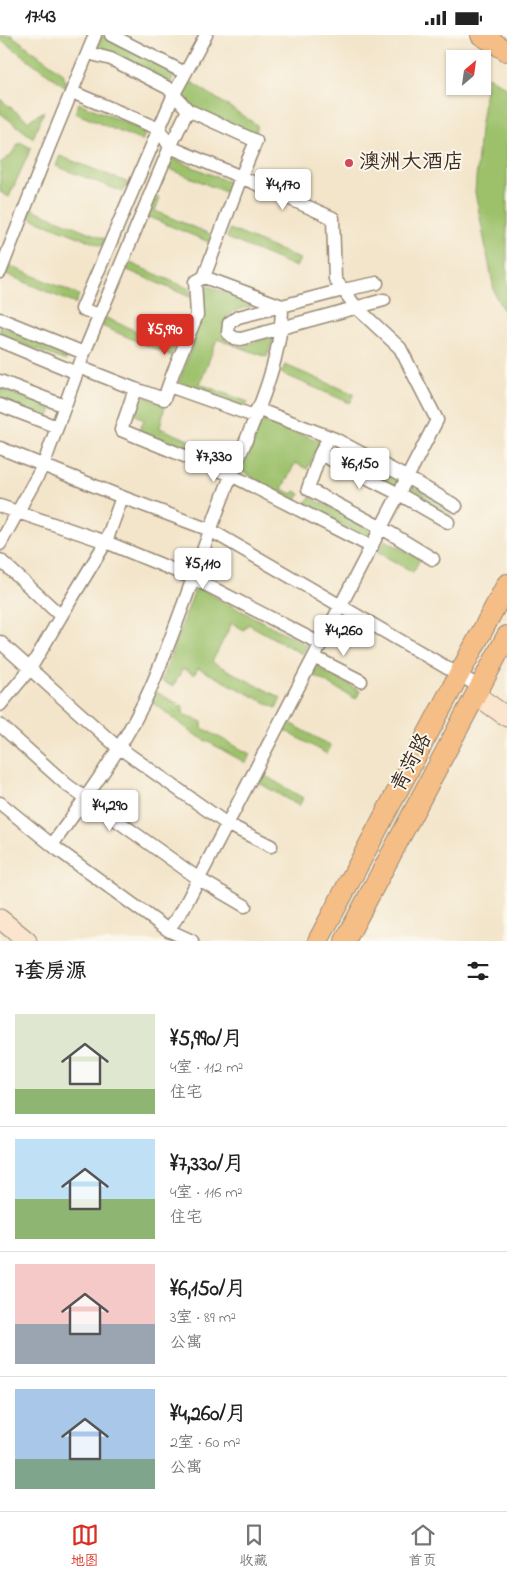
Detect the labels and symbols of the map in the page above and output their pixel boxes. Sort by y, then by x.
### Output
north arrow [446,50,491,95]
place label: 澳洲大酒店 [359,148,464,178]
marker: 澳洲大酒店 [343,157,355,169]
pin: ¥4,170 [242,169,324,211]
pin: ¥5,990 [124,313,206,356]
pin: ¥7,330 [173,441,255,483]
pin: ¥6,150 [319,447,401,490]
pin: ¥5,110 [162,547,244,590]
pin: ¥4,260 [303,615,385,657]
street label: 青菏路 [384,728,440,798]
pin: ¥4,290 [69,789,151,832]

